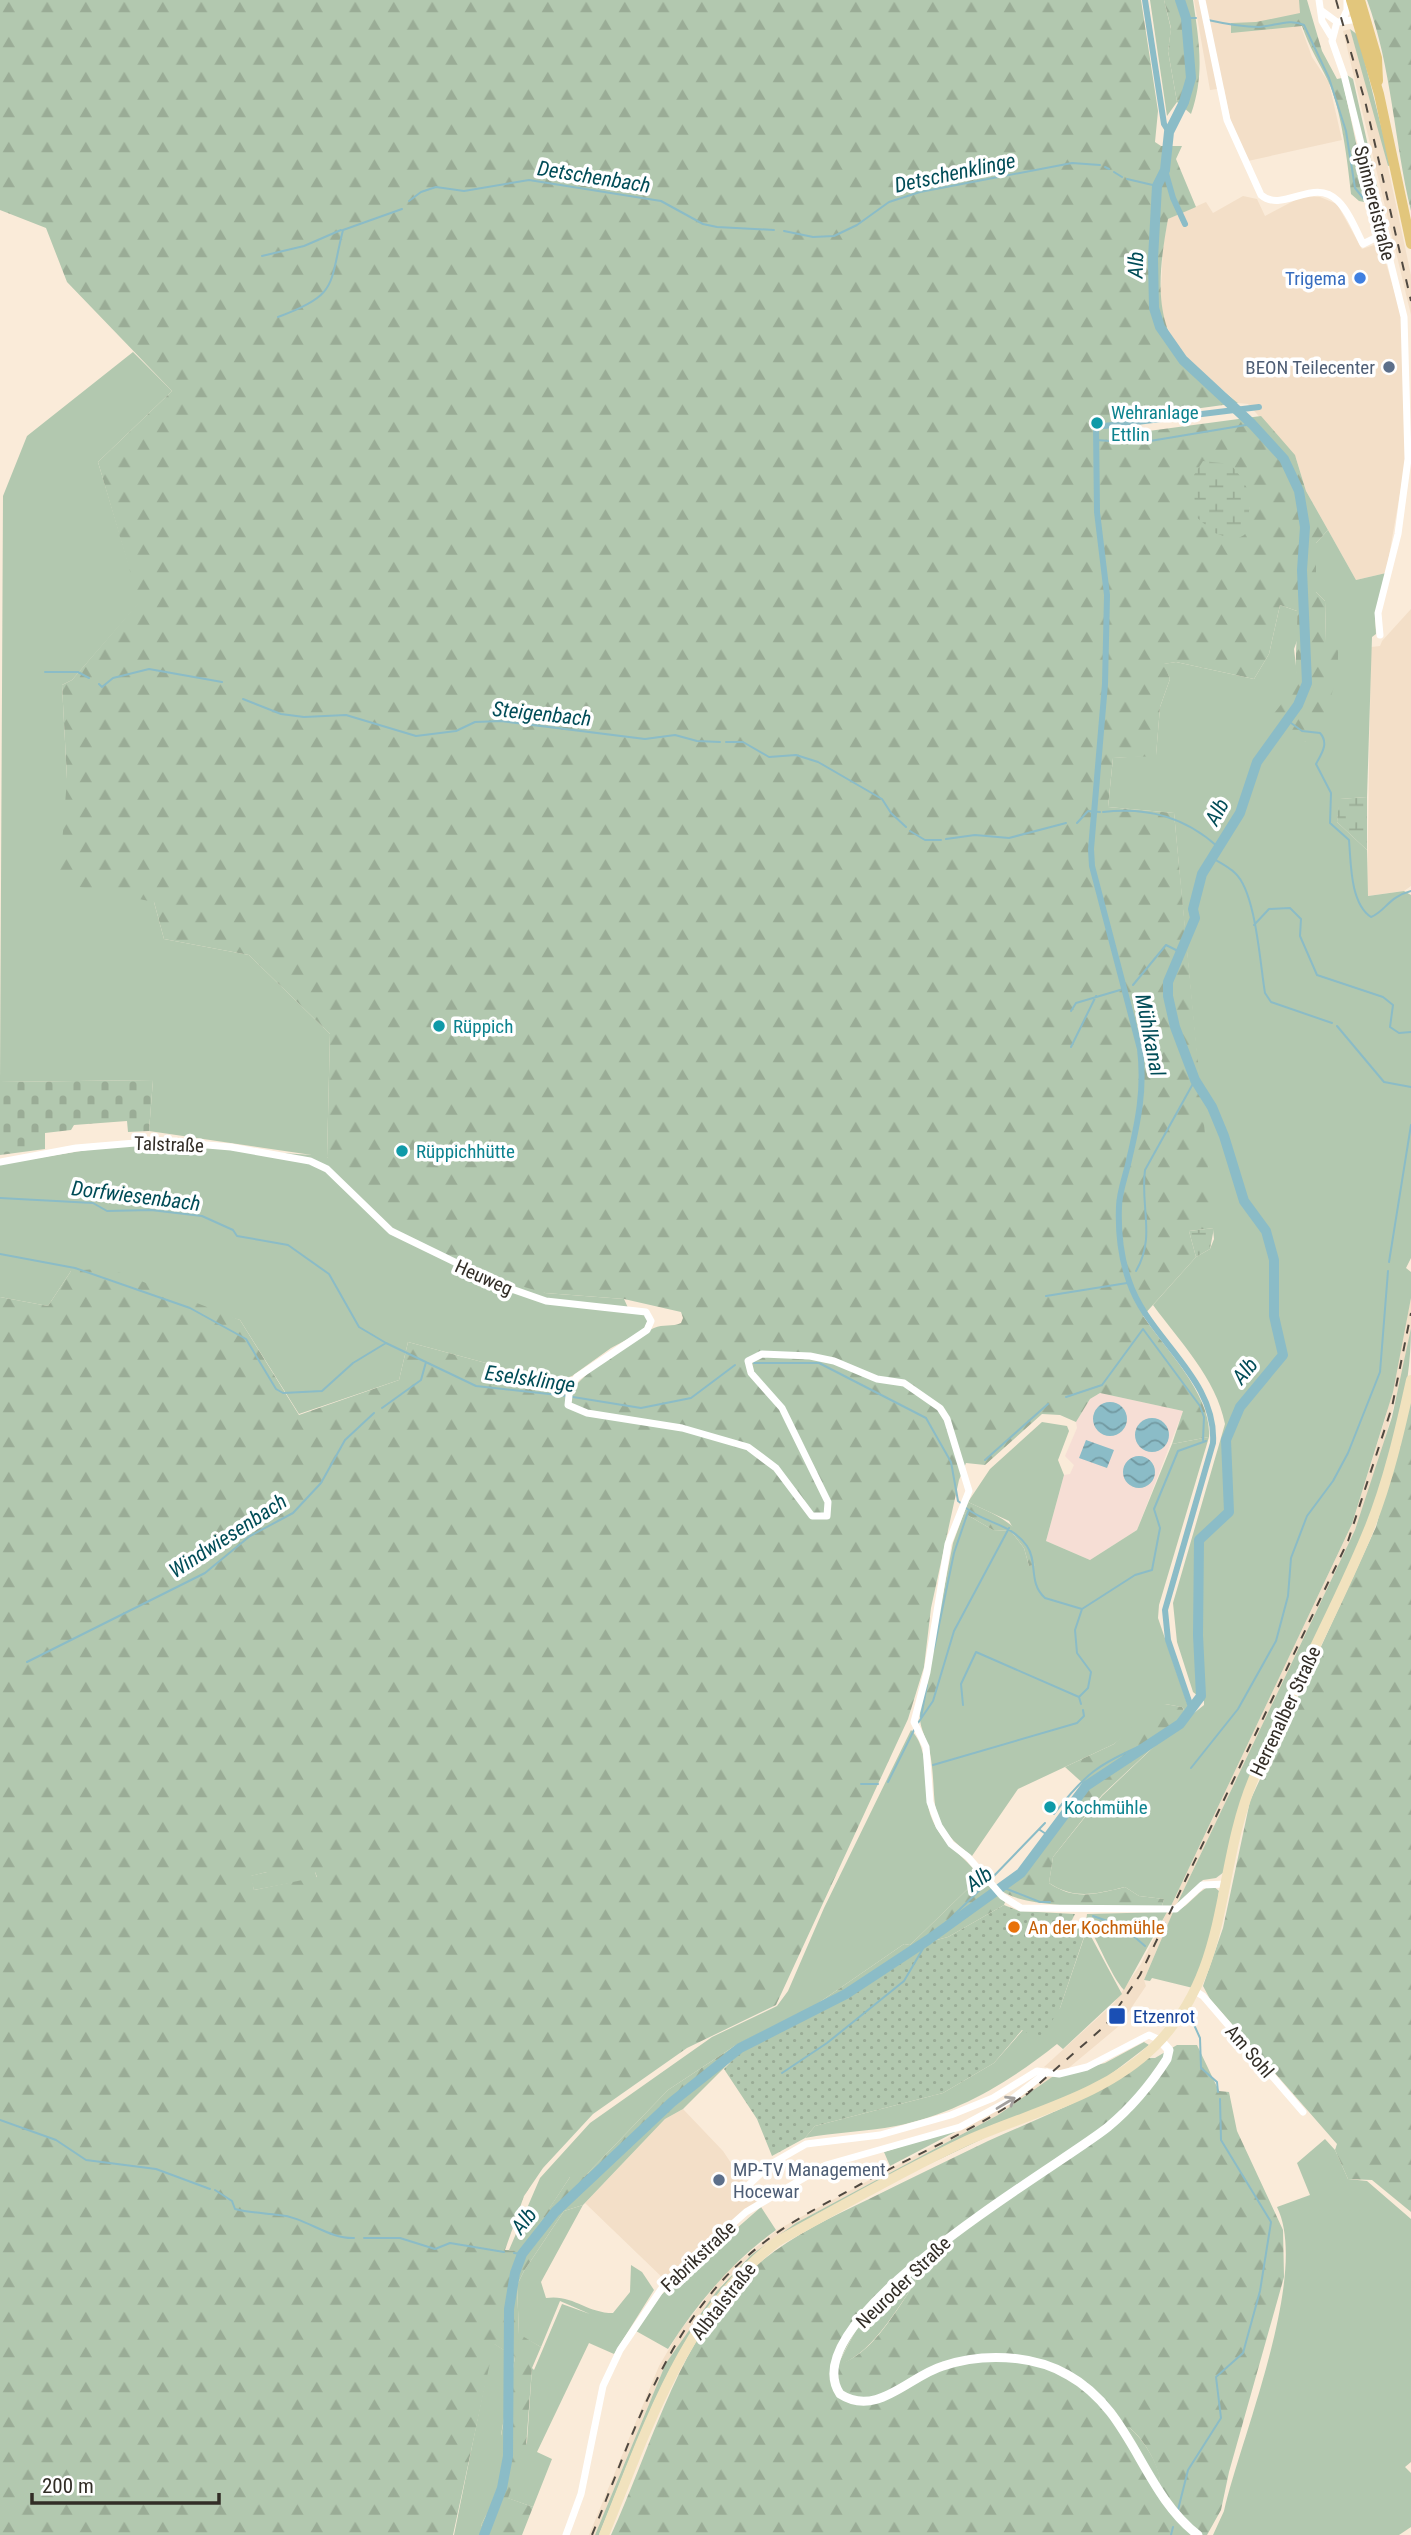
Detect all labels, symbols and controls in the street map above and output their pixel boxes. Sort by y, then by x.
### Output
street label: Spinnereistraße [1349,143,1400,263]
water label: Detschenklinge [892,148,1018,198]
water label: Detschenbach [536,156,652,198]
water label: Alb [1124,251,1148,280]
place label: Trigema [1285,267,1346,290]
marker: Trigema [1352,270,1368,286]
place label: BEON Teilecenter [1245,356,1375,379]
marker: BEON Teilecenter [1381,359,1397,375]
place label: Wehranlage Ettlin [1111,401,1199,446]
marker: Wehranlage Ettlin [1089,415,1105,431]
water label: Steigenbach [491,697,593,731]
water label: Alb [1200,795,1234,830]
water label: Mühlkanal [1130,992,1170,1078]
place label: Rüppich [453,1015,513,1038]
marker: Rüppich [431,1018,447,1034]
street label: Talstraße [134,1132,204,1157]
place label: Rüppichhütte [416,1140,515,1163]
marker: Rüppichhütte [394,1143,410,1159]
water label: Dorfwiesenbach [70,1176,202,1216]
street label: Heuweg [451,1255,516,1300]
water label: Alb [1227,1353,1263,1390]
water label: Eselsklinge [483,1361,577,1397]
water label: Windwiesenbach [165,1489,291,1583]
street label: Herrenalber Straße [1245,1642,1326,1780]
place label: Kochmühle [1064,1796,1148,1819]
marker: Kochmühle [1042,1799,1058,1815]
water label: Alb [960,1862,997,1897]
place label: An der Kochmühle [1028,1916,1165,1939]
marker: An der Kochmühle [1006,1919,1022,1935]
place label: Etzenrot [1133,2005,1195,2028]
marker: Etzenrot [1107,2006,1127,2026]
street label: Am Sohl [1220,2020,1279,2082]
one-way arrow [995,2095,1015,2109]
place label: MP-TV Management Hocewar [733,2158,886,2203]
marker: MP-TV Management Hocewar [711,2172,727,2188]
water label: Alb [506,2203,542,2240]
street label: Fabrikstraße [656,2216,740,2297]
street label: Neuroder Straße [851,2232,955,2333]
street label: Albtalstraße [686,2258,761,2344]
scale bar [32,2462,219,2506]
text: 200 m [42,2474,94,2498]

